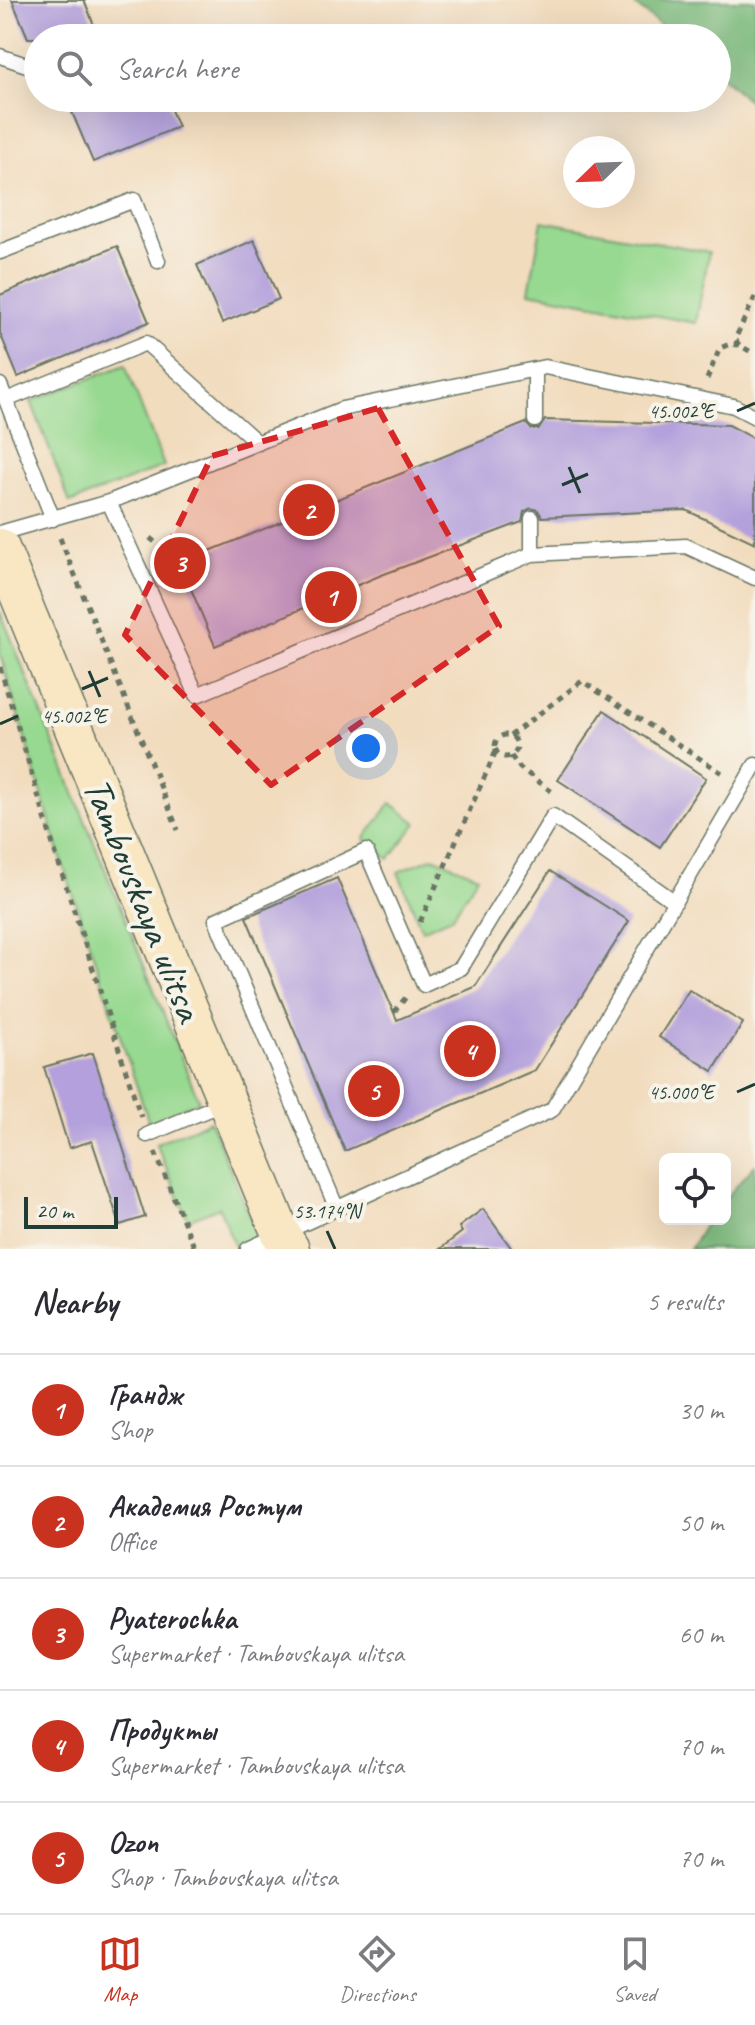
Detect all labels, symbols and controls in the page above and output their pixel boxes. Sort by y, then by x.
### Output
search box [24,24,731,112]
icon: search [52,46,96,90]
text: Search here [116,49,238,87]
north arrow [563,136,635,208]
text: 45.002°E [648,399,716,424]
pin: 2 [283,480,335,540]
pin: 3 [154,533,206,593]
pin: 1 [305,567,357,627]
text: 45.002°E [41,704,109,729]
your location [346,728,386,768]
street label: Tambovskaya ulitsa [72,770,216,1031]
pin: 4 [444,1021,496,1081]
pin: 5 [348,1061,400,1121]
text: 45.000°E [648,1080,716,1105]
map controls [659,1153,731,1225]
button: locate [659,1153,731,1225]
scale bar [24,1193,118,1229]
text: 20 m [36,1197,73,1225]
text: 53.174°N [294,1199,363,1224]
text: Nearby [32,1280,118,1323]
text: 5 results [647,1285,723,1318]
text: Грандж [108,1375,182,1413]
text: 1 [52,1394,64,1427]
text: 30 m [679,1394,723,1427]
text: Shop [108,1413,152,1446]
text: Академия Ростум [108,1487,301,1525]
text: 2 [52,1506,64,1539]
text: 50 m [679,1506,723,1539]
text: Office [108,1525,156,1558]
text: Pyaterochka [108,1599,236,1637]
text: 3 [52,1618,64,1651]
text: 60 m [679,1618,723,1651]
text: Supermarket · Tambovskaya ulitsa [108,1637,404,1670]
text: Продукты [108,1711,216,1749]
text: 4 [52,1730,64,1763]
text: 70 m [679,1730,723,1763]
text: Supermarket · Tambovskaya ulitsa [108,1749,404,1782]
text: Ozon [108,1823,158,1861]
text: 5 [52,1842,64,1875]
text: 70 m [679,1842,723,1875]
text: Shop · Tambovskaya ulitsa [108,1861,338,1894]
tab: Map [98,1932,142,2008]
tab: Directions [339,1932,416,2008]
tab: Saved [613,1932,657,2008]

